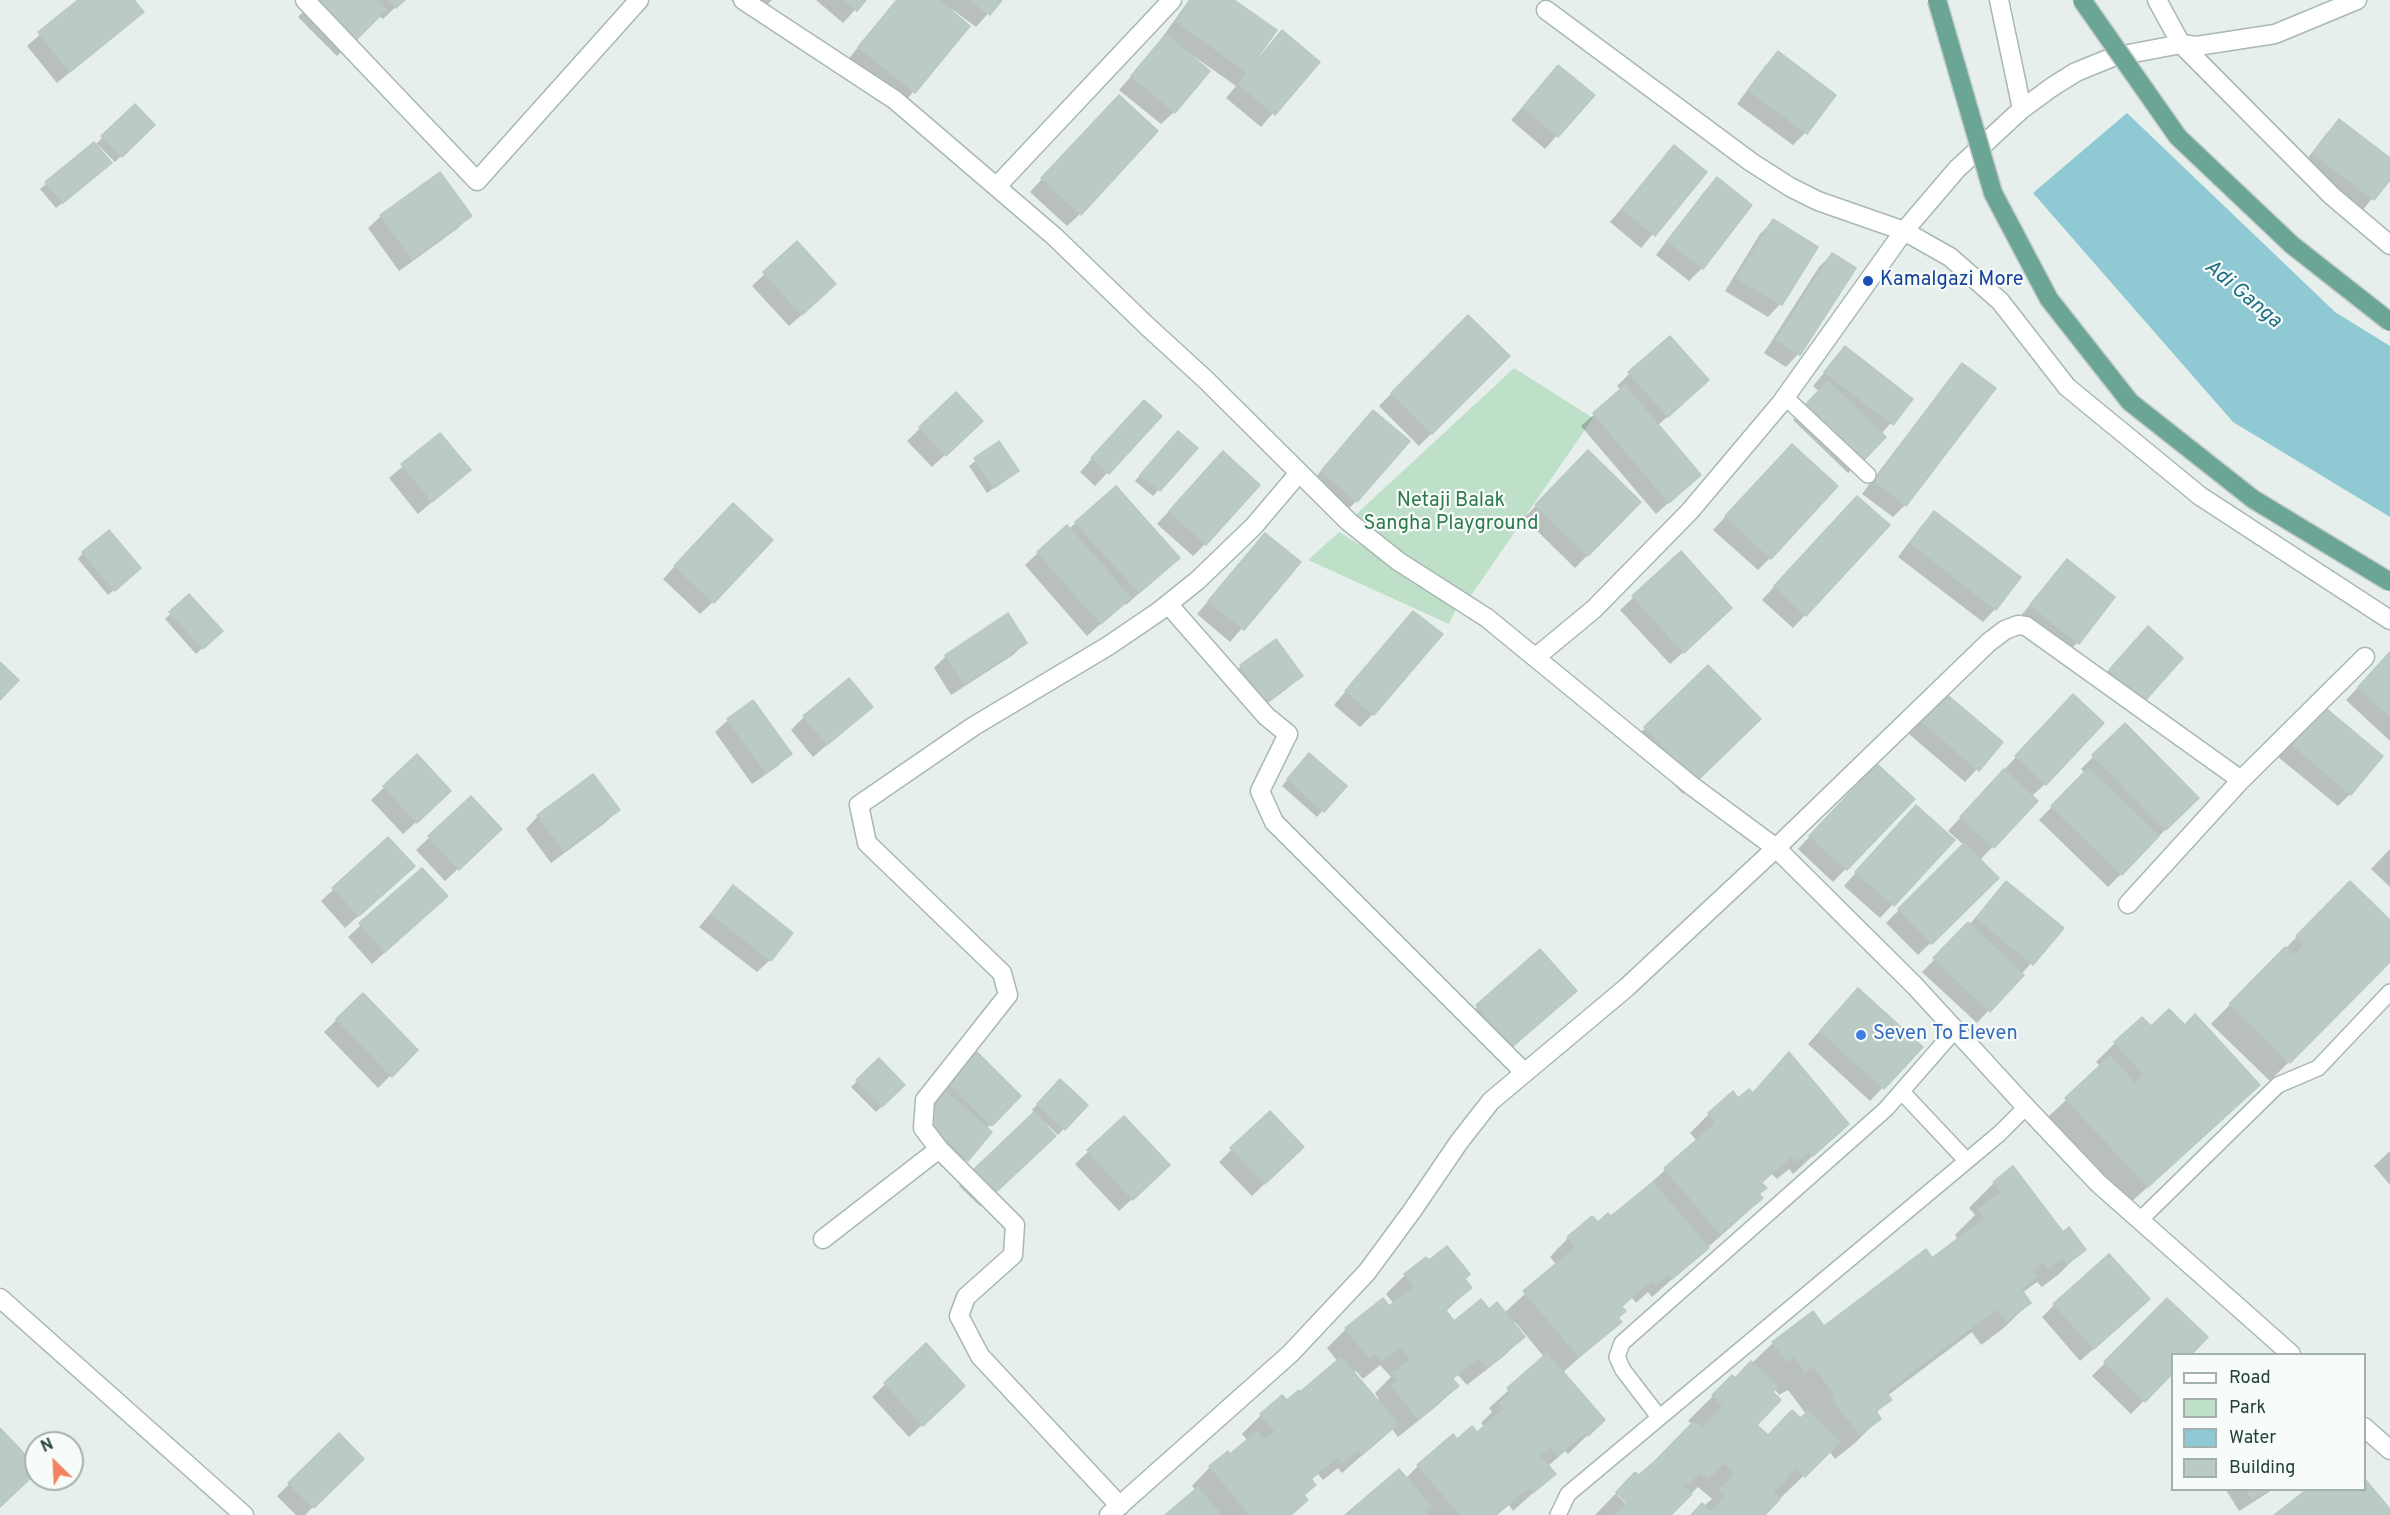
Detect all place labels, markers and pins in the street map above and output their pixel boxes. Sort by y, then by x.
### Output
place label: Kamalgazi More [1880,269,2023,293]
marker: Kamalgazi More [1861,274,1875,288]
place label: Seven To Eleven [1873,1023,2018,1047]
marker: Seven To Eleven [1854,1028,1868,1042]

